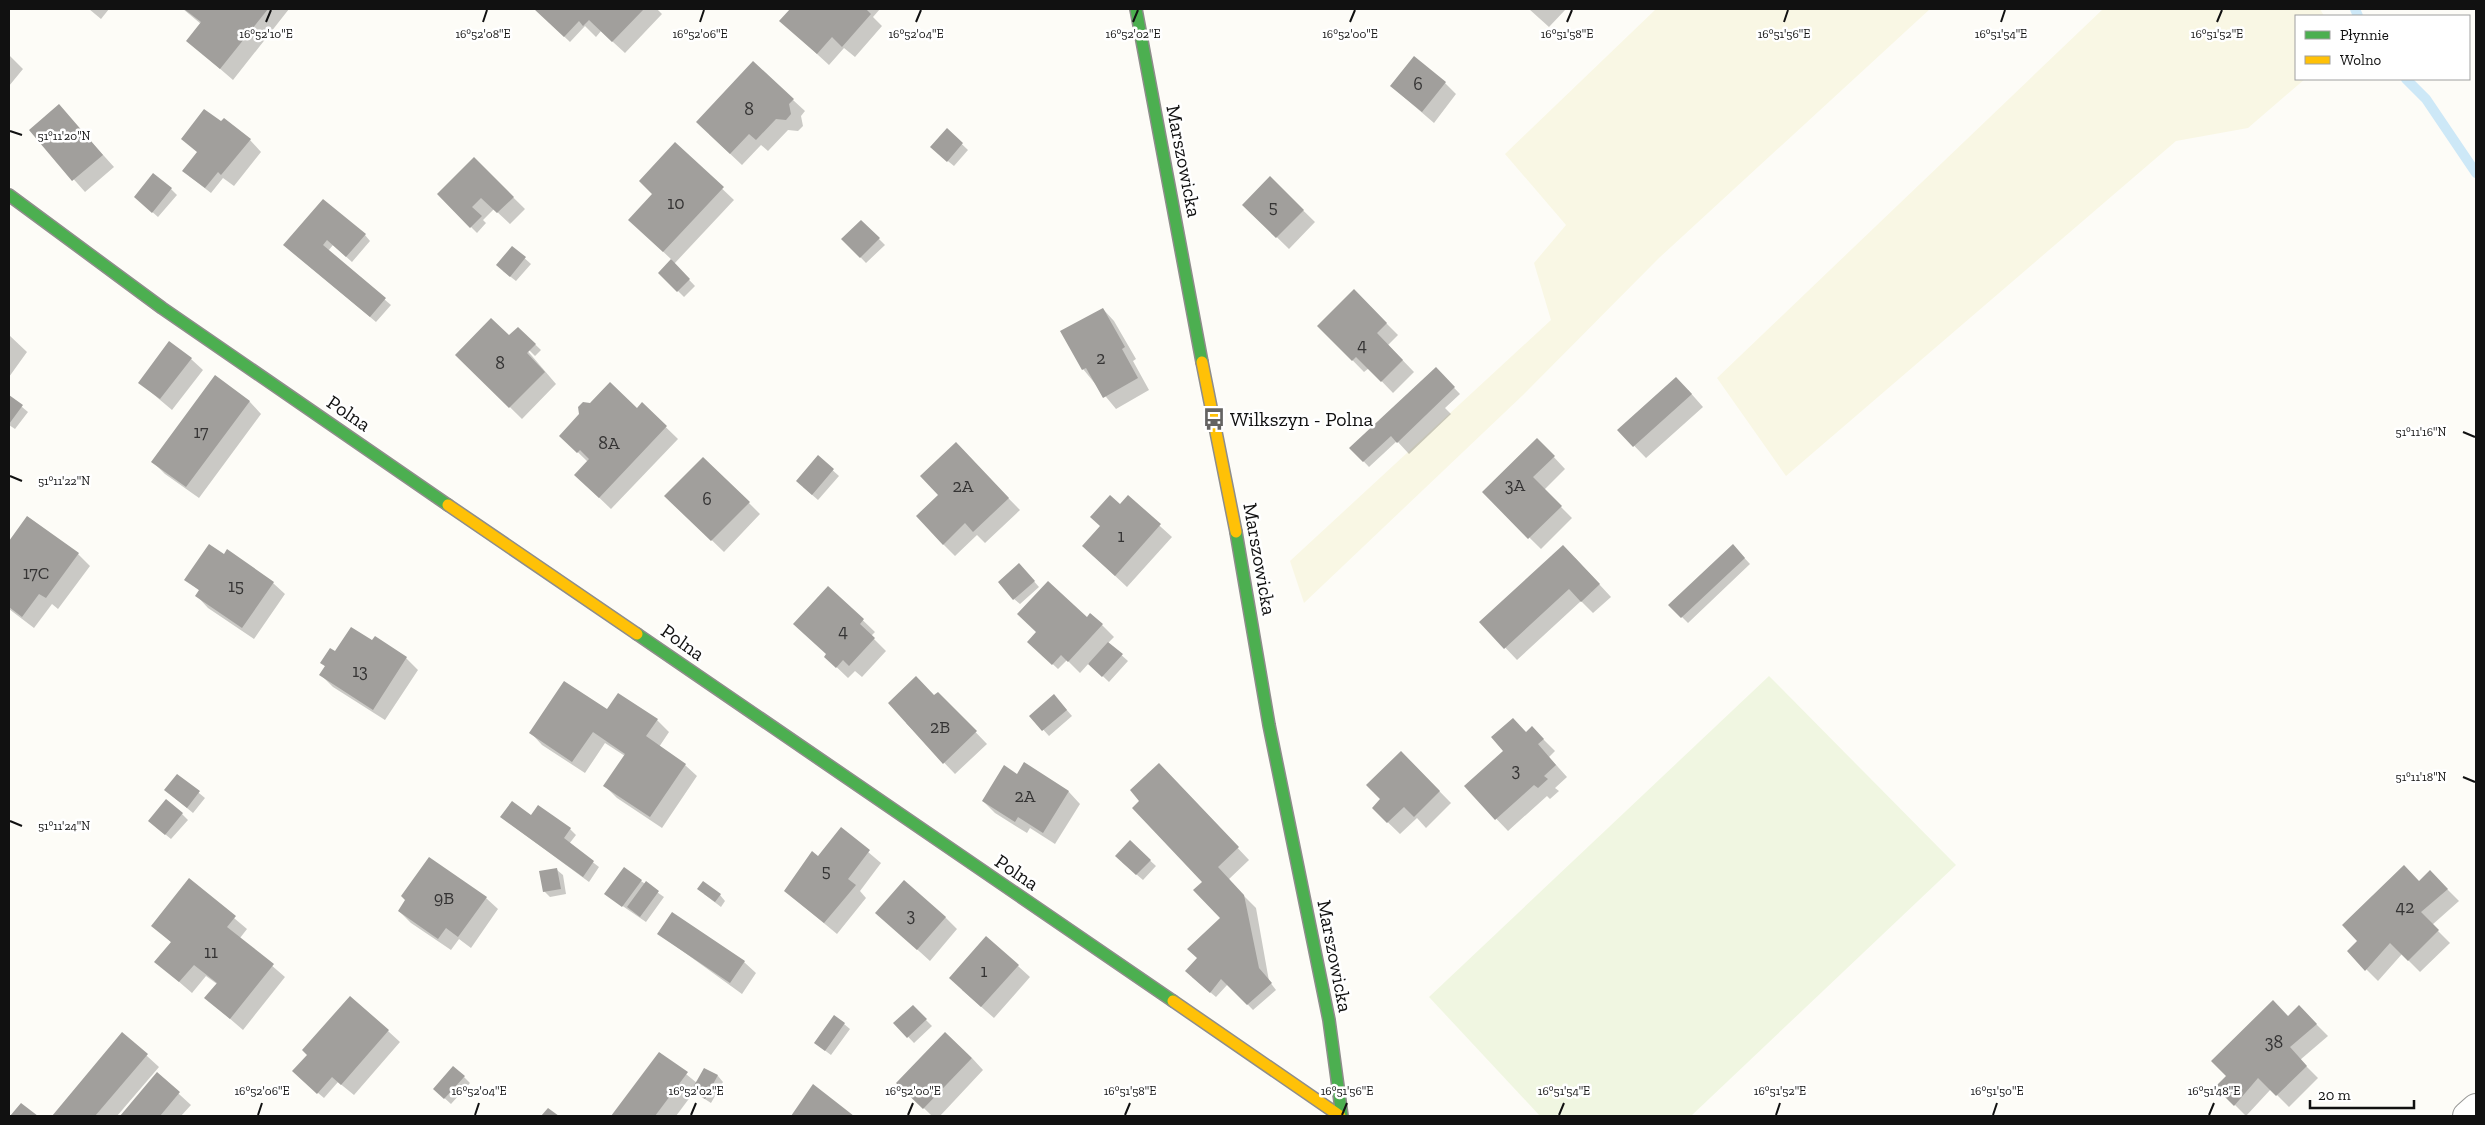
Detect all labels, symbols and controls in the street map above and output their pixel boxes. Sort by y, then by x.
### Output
legend [2295,15,2470,80]
text: Płynnie [2340,26,2389,44]
text: 16°52'10"E [239,27,293,41]
text: 16°52'08"E [455,27,511,41]
text: 16°52'06"E [672,27,728,41]
text: 16°52'04"E [889,27,943,41]
text: 16°52'02"E [1106,27,1160,41]
text: 16°52'00"E [1322,27,1378,41]
text: 16°51'58"E [1541,27,1593,41]
text: 16°51'56"E [1758,27,1810,41]
text: 16°51'54"E [1975,27,2027,41]
text: 16°51'52"E [2191,27,2243,41]
text: Wolno [2340,51,2382,69]
house number: 6 [1413,73,1423,95]
house number: 8 [744,98,754,120]
street label: Marszowicka [1161,103,1207,219]
text: 51°11'20"N [38,129,91,143]
house number: 10 [667,192,685,214]
house number: 5 [1268,196,1278,218]
house number: 4 [1357,334,1367,356]
house number: 2 [1096,347,1106,369]
house number: 8 [495,352,505,374]
street label: Polna [322,390,376,436]
bus stop icon: Wilkszyn - Polna [1201,406,1227,432]
place label: Wilkszyn - Polna [1230,407,1373,431]
house number: 17 [193,421,209,443]
text: 51°11'16"N [2396,425,2447,439]
house number: 8A [598,432,620,454]
text: 51°11'22"N [38,474,90,488]
house number: 3A [1505,474,1526,496]
house number: 2A [953,475,974,497]
house number: 6 [702,488,712,510]
street label: Marszowicka [1238,501,1282,617]
house number: 1 [1118,525,1125,547]
house number: 17C [23,562,49,584]
house number: 15 [228,575,244,597]
street label: Polna [657,618,710,666]
house number: 4 [838,620,848,642]
house number: 13 [352,660,368,682]
house number: 2B [930,716,950,738]
house number: 3 [1512,759,1521,781]
text: 51°11'18"N [2396,770,2447,784]
house number: 2A [1015,785,1036,807]
text: 51°11'24"N [38,819,90,833]
street label: Polna [990,849,1044,895]
house number: 5 [821,860,831,882]
house number: 9B [434,887,454,909]
house number: 42 [2396,896,2414,918]
street label: Marszowicka [1312,898,1358,1014]
house number: 3 [907,904,916,926]
house number: 11 [204,941,218,963]
house number: 1 [981,960,988,982]
house number: 38 [2265,1031,2283,1053]
scale bar [2310,1078,2414,1110]
text: 16°52'06"E [234,1084,290,1098]
text: 16°52'04"E [452,1084,506,1098]
text: 16°52'02"E [669,1084,723,1098]
text: 16°52'00"E [885,1084,941,1098]
text: 16°51'58"E [1104,1084,1156,1098]
text: 16°51'56"E [1321,1084,1373,1098]
text: 16°51'54"E [1538,1084,1590,1098]
text: 16°51'52"E [1754,1084,1806,1098]
text: 16°51'50"E [1970,1084,2024,1098]
text: 16°51'48"E [2188,1084,2240,1098]
text: 20 m [2318,1086,2351,1104]

